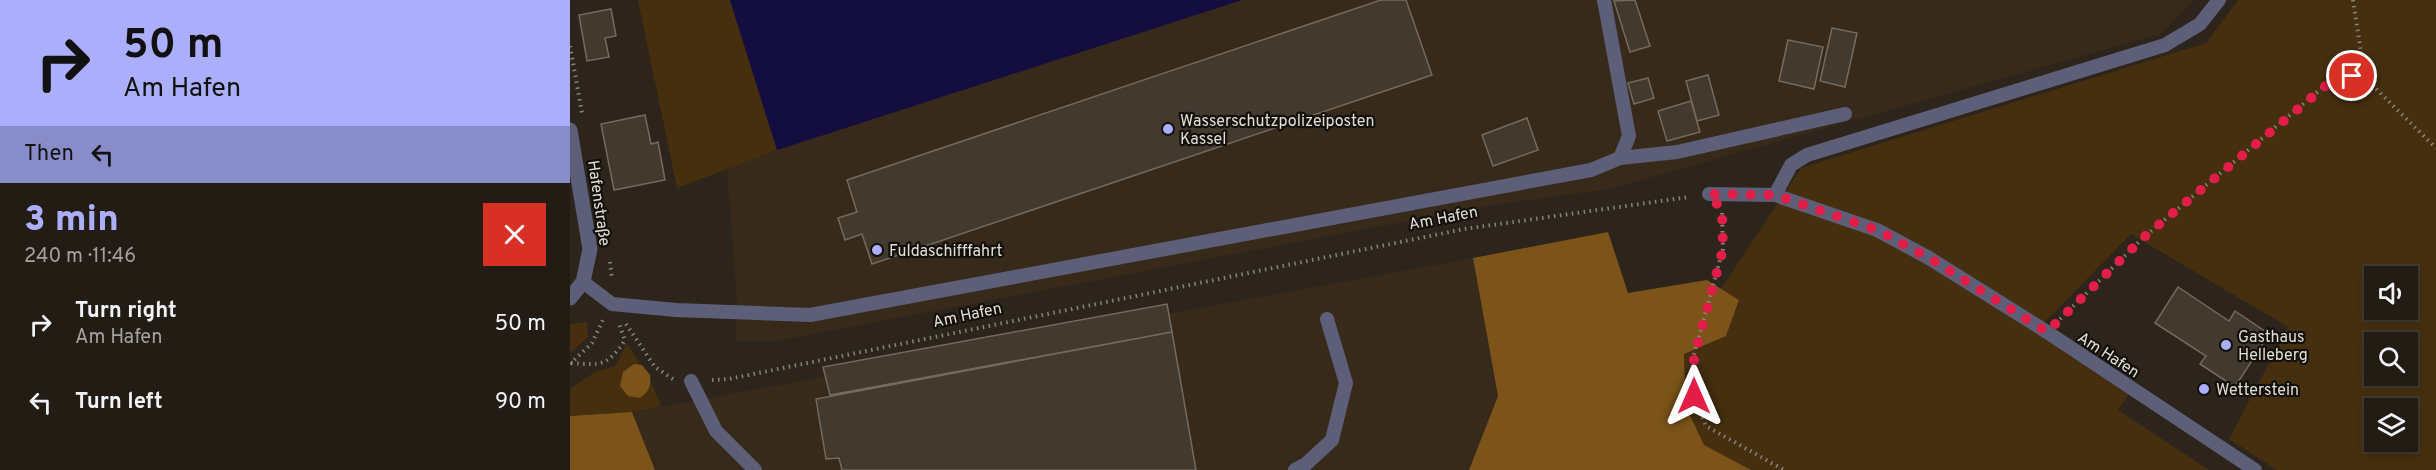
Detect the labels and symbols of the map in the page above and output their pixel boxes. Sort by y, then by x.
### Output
pin [2326,50,2377,101]
place label: Wasserschutzpolizeiposten Kassel [1180,112,1375,150]
marker: Wasserschutzpolizeiposten Kassel [1161,122,1175,136]
street label: Hafenstraße [582,159,614,247]
street label: Am Hafen [1407,202,1480,235]
place label: Fuldaschifffahrt [889,242,1003,262]
marker: Fuldaschifffahrt [870,243,884,257]
street label: Am Hafen [931,299,1004,333]
street label: Am Hafen [2073,328,2143,383]
place label: Gasthaus Helleberg [2238,328,2308,366]
marker: Gasthaus Helleberg [2219,338,2233,352]
position arrow [1662,364,1726,428]
place label: Wetterstein [2216,381,2299,401]
marker: Wetterstein [2197,382,2211,396]

